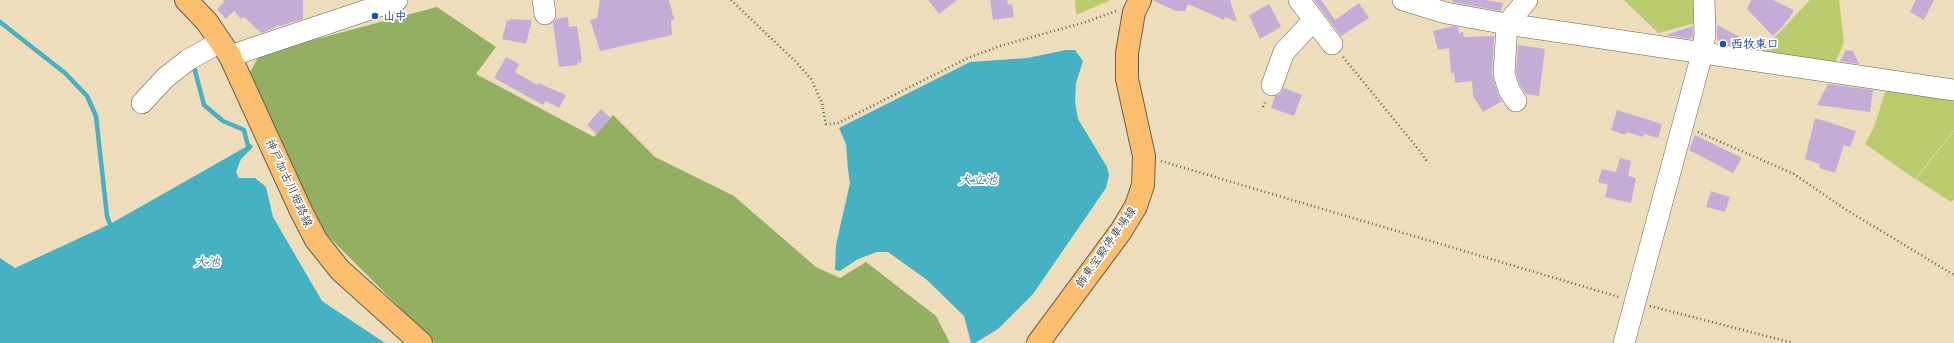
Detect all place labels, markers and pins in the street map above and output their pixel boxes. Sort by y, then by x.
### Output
place label: 山中 [383,9,407,23]
marker: 山中 [370,11,380,21]
place label: 西牧東口 [1731,37,1779,51]
marker: 西牧東口 [1718,39,1728,49]

